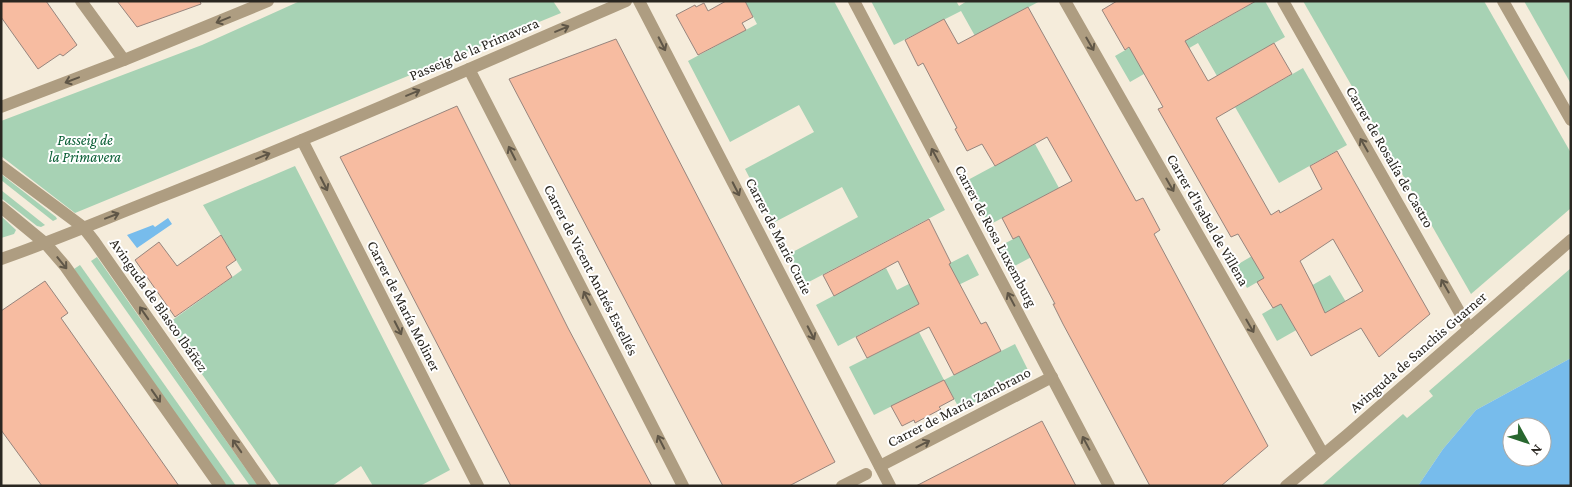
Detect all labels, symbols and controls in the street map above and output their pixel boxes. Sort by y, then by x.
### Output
one-way arrow [216,15,231,25]
street label: Passeig de la Primavera [407,15,541,84]
one-way arrow [554,23,569,33]
one-way arrow [1085,36,1095,50]
one-way arrow [657,37,667,52]
one-way arrow [65,76,80,85]
street label: Carrer de Rosalía de Castro [1343,84,1437,230]
one-way arrow [405,88,420,98]
park label: Passeig de la Primavera [49,132,121,165]
one-way arrow [1359,138,1369,153]
one-way arrow [507,146,517,161]
one-way arrow [930,148,939,163]
one-way arrow [255,151,270,161]
street label: Carrer d'Isabel de Villena [1164,151,1252,289]
street label: Carrer de Rosa Luxemburg [951,162,1040,310]
street label: Carrer de Marie Curie [743,175,816,297]
one-way arrow [319,176,329,191]
one-way arrow [1165,177,1175,192]
one-way arrow [732,181,741,196]
street label: Carrer de Vicent Andrés Estellés [541,182,641,358]
one-way arrow [104,211,119,220]
street label: Avinguda de Blasco Ibáñez [106,235,211,375]
street label: Carrer de María Moliner [364,238,444,374]
one-way arrow [57,257,68,270]
one-way arrow [1439,280,1449,294]
street label: Avinguda de Sanchis Guarner [1346,288,1491,416]
one-way arrow [582,291,591,306]
one-way arrow [1006,292,1015,307]
one-way arrow [139,306,149,320]
one-way arrow [1245,319,1255,333]
one-way arrow [393,321,403,336]
one-way arrow [807,325,816,340]
street label: Carrer de María Zambrano [885,364,1033,450]
one-way arrow [151,389,162,402]
north arrow [1502,417,1552,467]
one-way arrow [656,435,666,450]
one-way arrow [1081,436,1091,450]
one-way arrow [232,439,242,453]
one-way arrow [916,439,931,449]
text: N [1527,442,1546,460]

